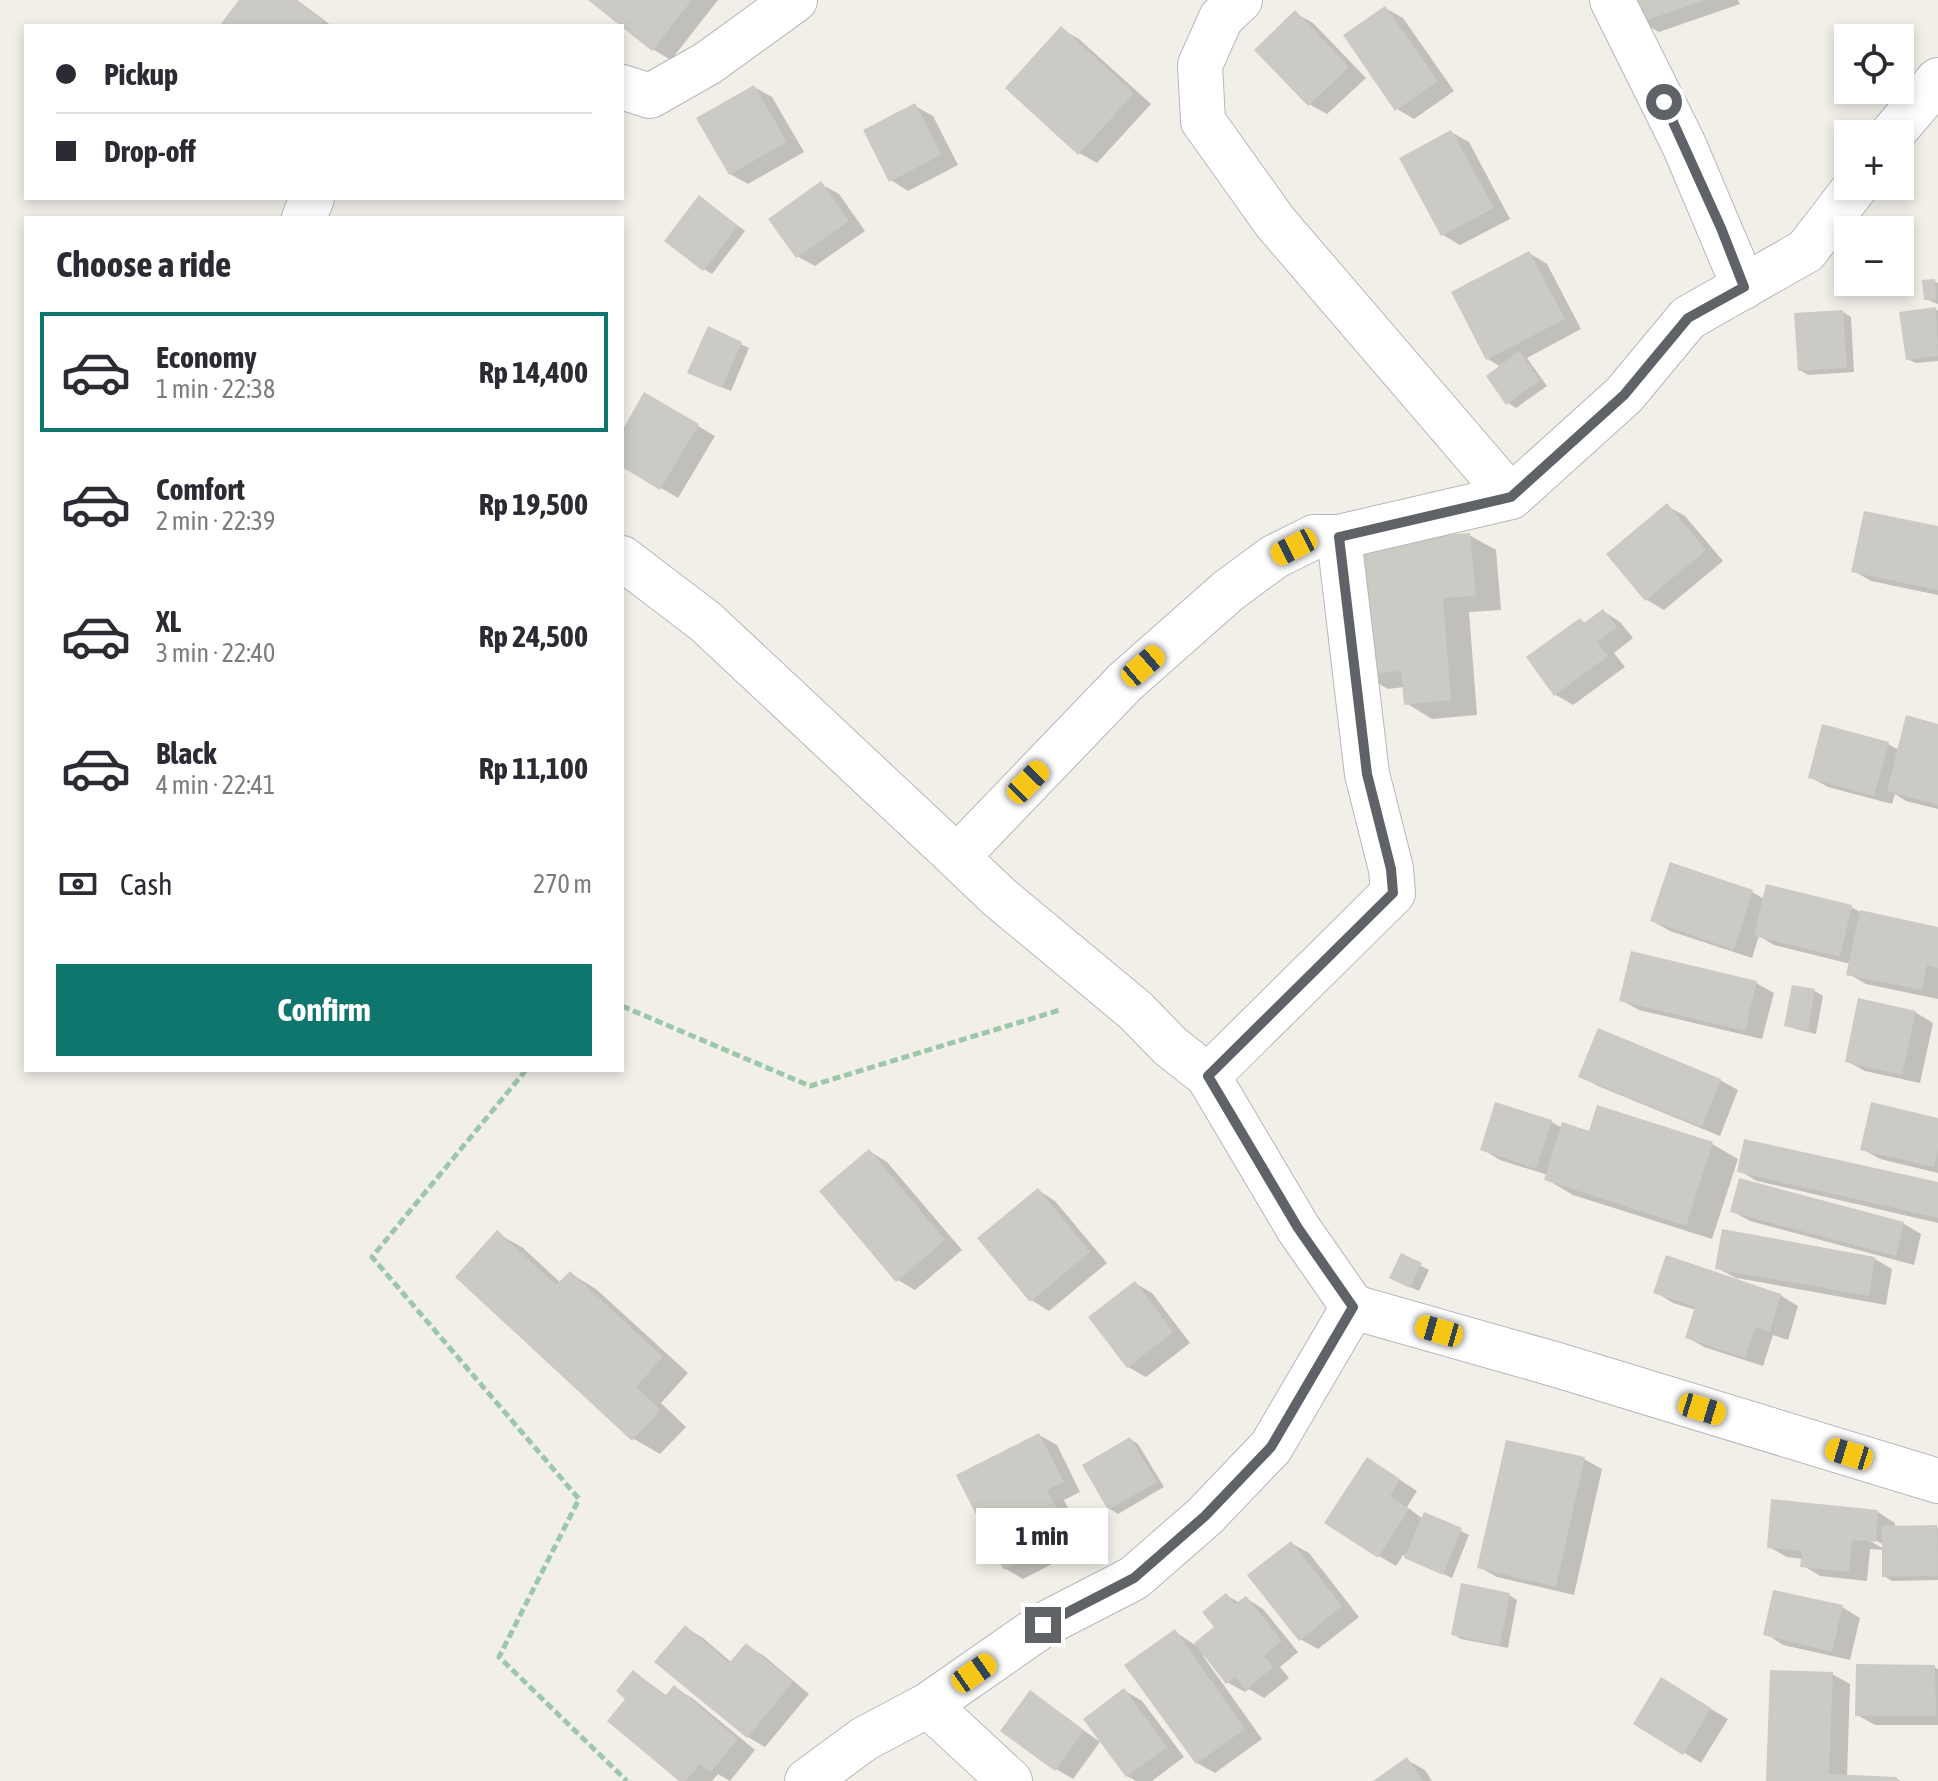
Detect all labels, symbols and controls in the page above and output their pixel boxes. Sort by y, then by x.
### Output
map controls [1834,24,1914,296]
button: locate [1834,24,1914,104]
text: Pickup [104,57,178,91]
route start [1646,84,1682,120]
button: + [1834,120,1914,200]
text: Drop-off [104,134,196,168]
button: − [1834,216,1914,296]
text: Choose a ride [56,243,231,285]
icon: car [60,336,132,408]
text: Economy [156,340,257,374]
text: Rp 14,400 [479,355,588,389]
text: 1 min · 22:38 [156,374,275,404]
icon: car [60,468,132,540]
text: Comfort [156,472,245,506]
text: Rp 19,500 [479,487,588,521]
text: 2 min · 22:39 [156,506,275,536]
car [1267,525,1321,569]
icon: car [60,600,132,672]
text: XL [156,604,181,638]
text: Rp 24,500 [479,619,588,653]
text: 3 min · 22:40 [156,638,275,668]
car [1117,641,1169,691]
icon: car [60,732,132,804]
text: Black [156,736,216,770]
text: Rp 11,100 [479,751,588,785]
car [1003,756,1053,808]
text: 4 min · 22:41 [156,770,275,800]
icon: cash [56,862,100,906]
text: Cash [120,867,173,901]
text: 270 m [533,869,592,899]
button: Confirm [56,964,592,1056]
car [1413,1313,1465,1349]
car [1676,1391,1728,1427]
car [1823,1436,1875,1472]
callout: 1 min [977,1509,1109,1565]
text: 1 min [1015,1521,1069,1551]
route end [1025,1607,1061,1643]
car [947,1649,1001,1697]

